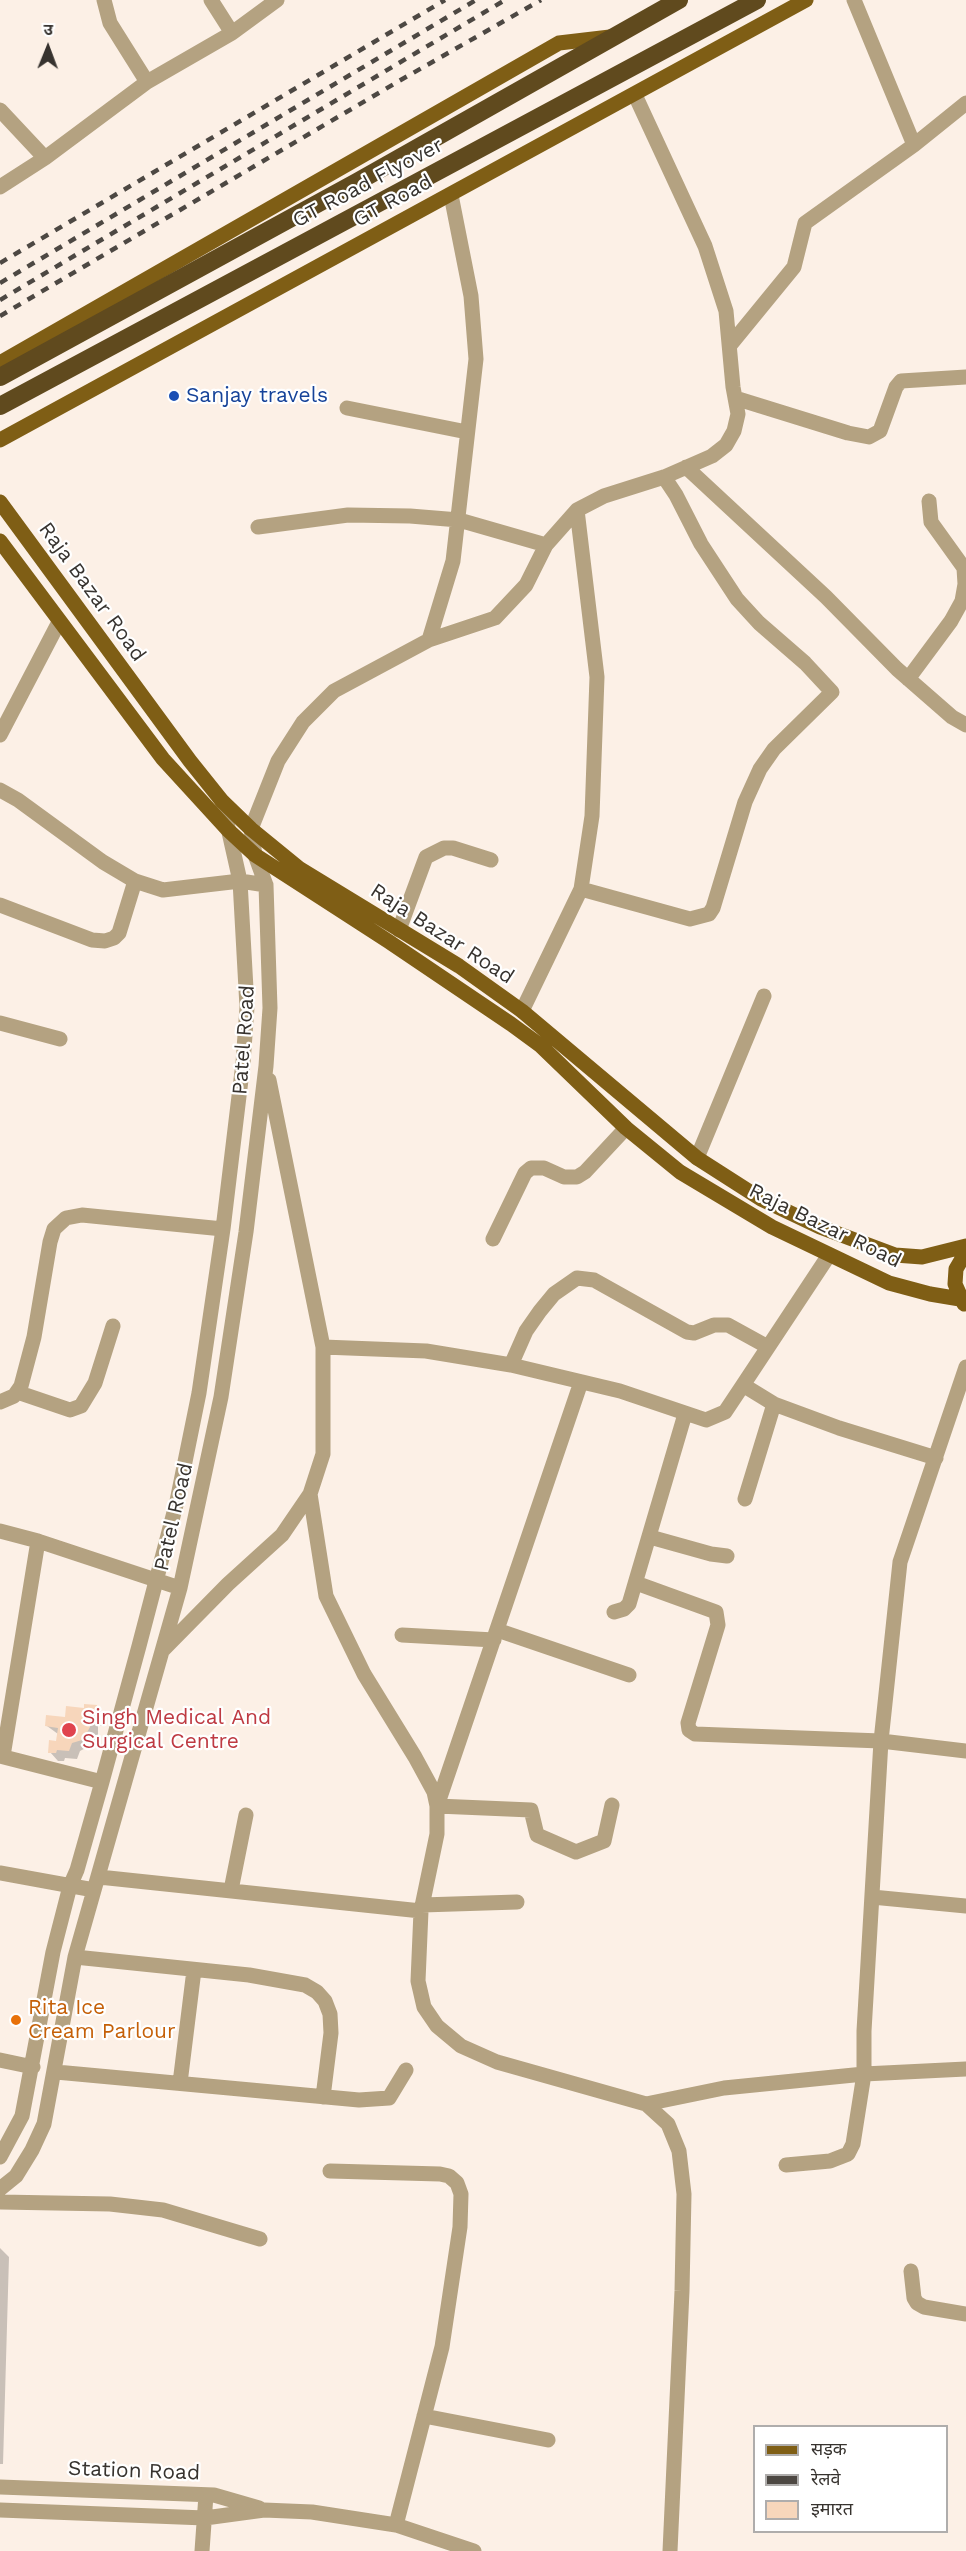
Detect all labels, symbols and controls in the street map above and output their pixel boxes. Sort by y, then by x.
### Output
north arrow [18,18,78,78]
text: उ [43,20,53,39]
street label: GT Road Flyover [288,133,448,233]
street label: GT Road [349,169,437,233]
place label: Sanjay travels [186,383,328,409]
marker: Sanjay travels [167,389,181,403]
street label: Raja Bazar Road [33,517,151,667]
street label: Raja Bazar Road [365,878,519,990]
street label: Patel Road [228,984,260,1096]
street label: Raja Bazar Road [745,1178,905,1274]
street label: Patel Road [149,1461,199,1573]
place label: Singh Medical And Surgical Centre [82,1705,271,1755]
marker: Singh Medical And Surgical Centre [60,1721,78,1739]
place label: Rita Ice Cream Parlour [28,1995,176,2045]
marker: Rita Ice Cream Parlour [9,2013,23,2027]
legend [753,2425,948,2533]
text: सड़क [811,2438,847,2459]
street label: Station Road [68,2456,200,2486]
text: रेलवे [811,2468,841,2489]
text: इमारत [811,2498,853,2519]

